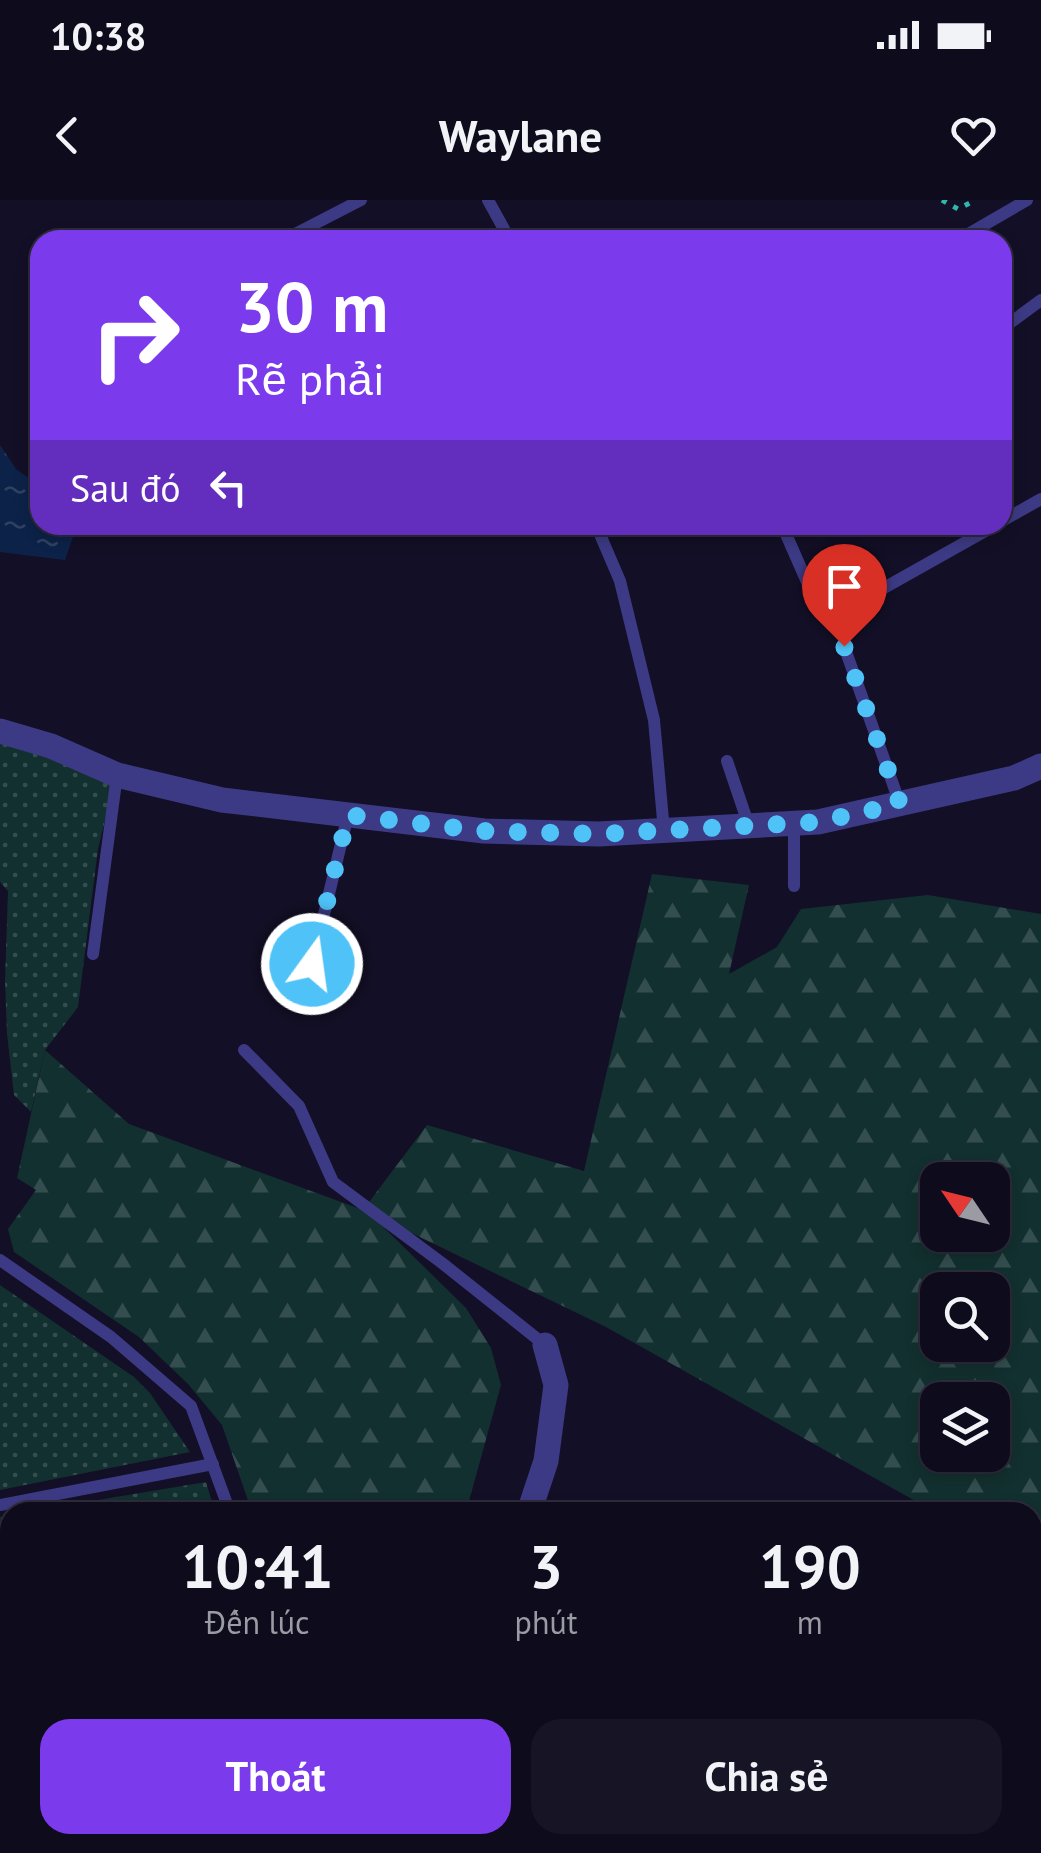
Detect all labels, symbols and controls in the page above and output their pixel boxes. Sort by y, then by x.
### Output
text: 10:38 [50,11,146,60]
text: Waylane [439,106,602,164]
icon: back [40,108,95,163]
icon: heart [946,108,1001,163]
text: 30 m [235,261,388,351]
icon: right [70,270,200,400]
text: Rẽ phải [235,349,385,407]
icon: left [201,460,256,515]
text: Sau đó [70,463,181,512]
pin [802,544,887,647]
icon: arrive [817,559,872,614]
position arrow [260,912,364,1016]
north arrow [920,1162,1010,1252]
map controls [920,1162,1010,1472]
button: search [920,1272,1010,1362]
button: layers [920,1382,1010,1472]
text: 10:41 [181,1527,333,1605]
text: 3 [529,1527,563,1605]
text: 190 [759,1527,861,1605]
text: Đến lúc [205,1601,310,1643]
text: phút [515,1601,578,1643]
text: m [797,1601,823,1643]
button: Thoát [40,1719,511,1834]
button: Chia sẻ [531,1719,1002,1834]

